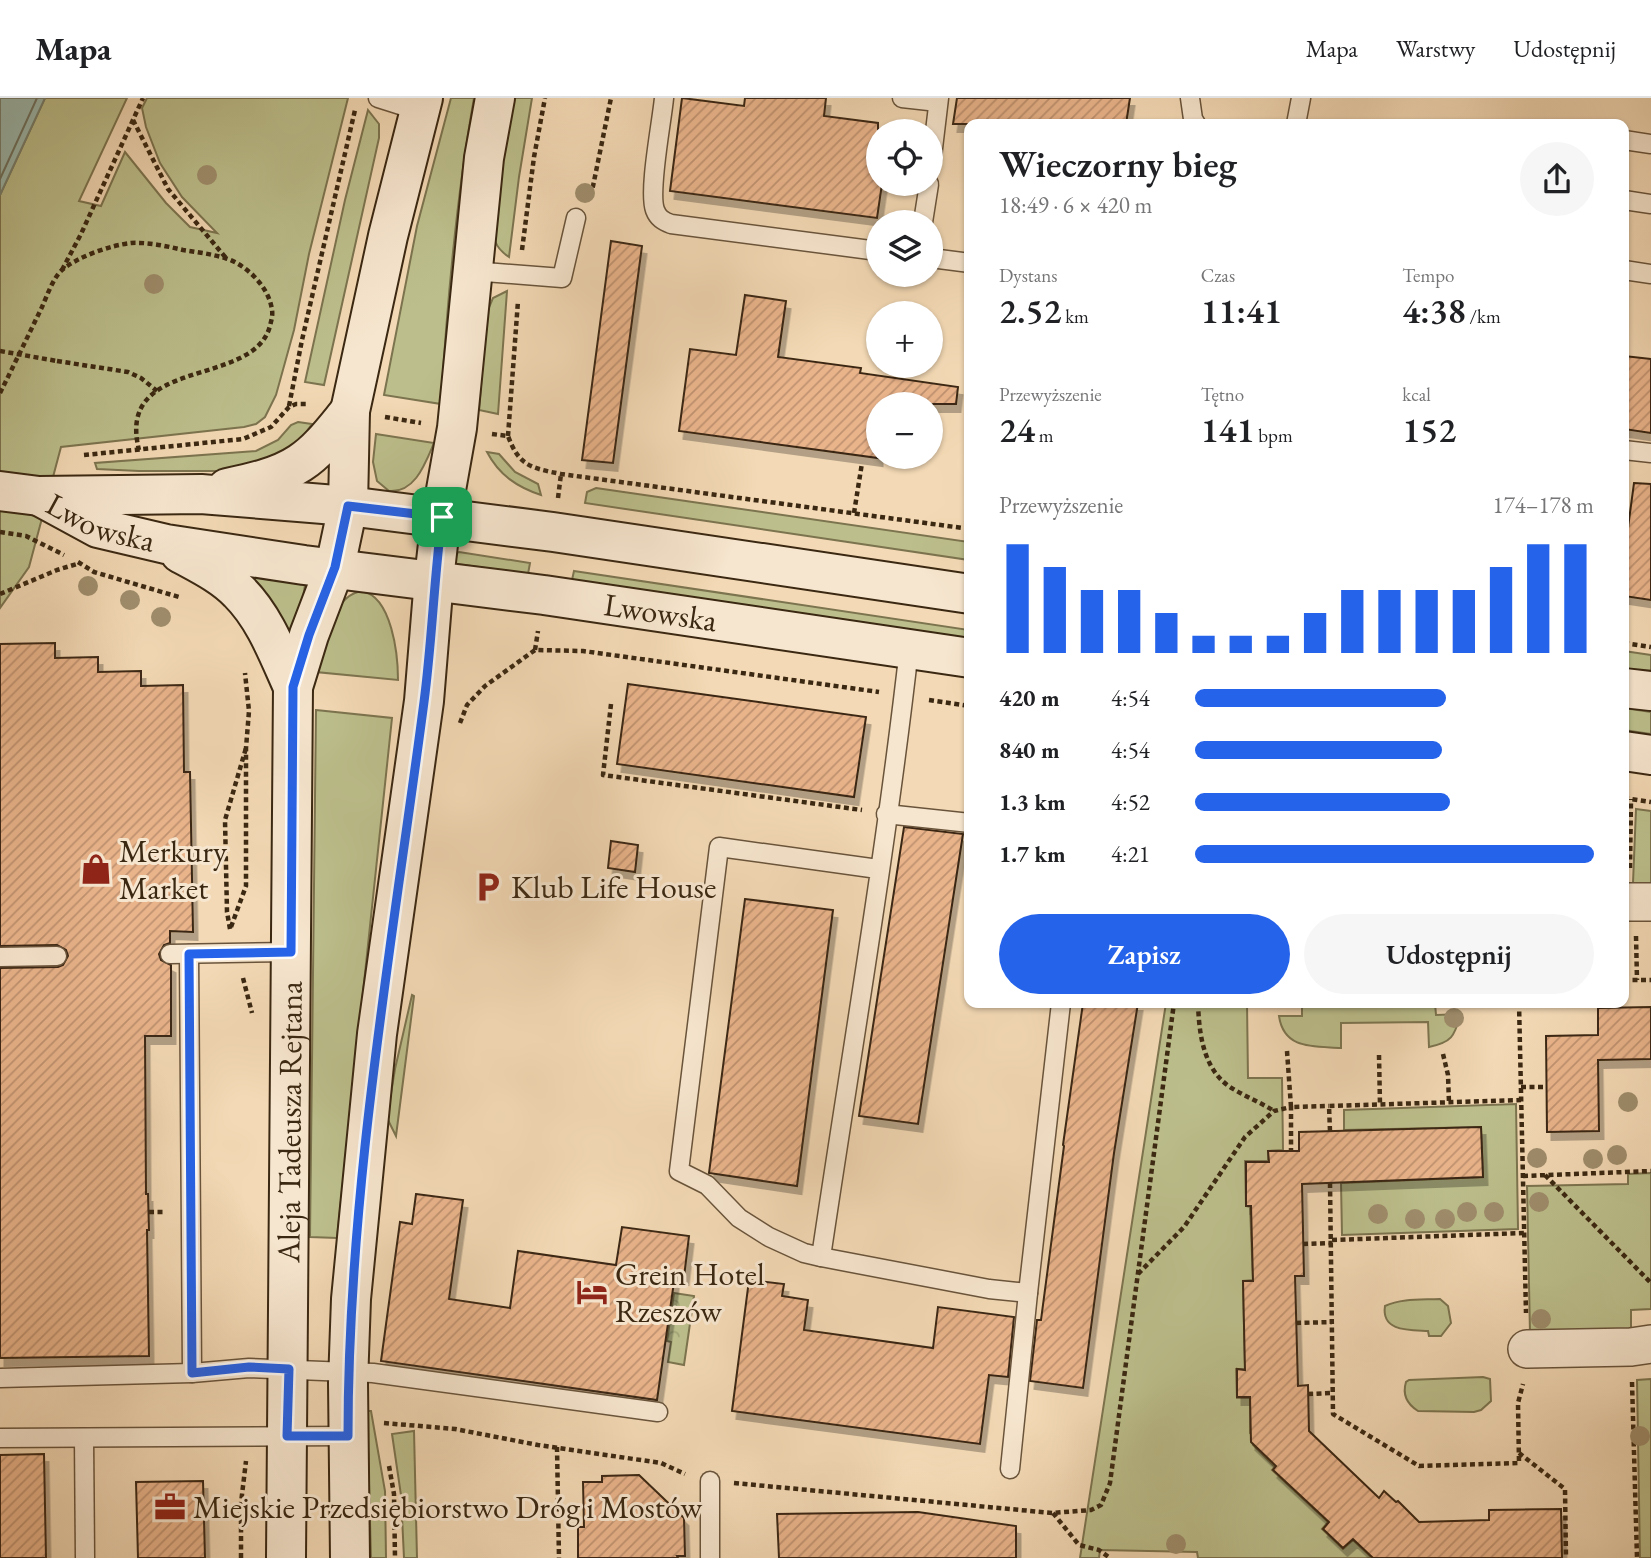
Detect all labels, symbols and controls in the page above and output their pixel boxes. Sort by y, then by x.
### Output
text: Mapa [35,27,112,70]
text: Mapa [1306,33,1358,64]
text: Warstwy [1396,33,1475,64]
text: Udostępnij [1513,33,1616,64]
map controls [866,119,943,469]
button: locate [866,119,943,196]
text: Wieczorny bieg [999,139,1237,188]
button: share [1520,142,1594,216]
text: 18:49 · 6 × 420 m [999,190,1152,220]
button: layers [866,210,943,287]
text: Dystans [999,263,1058,288]
text: Czas [1201,263,1235,288]
text: Tempo [1402,263,1455,288]
text: 2.52 [999,288,1061,333]
text: 11:41 [1201,288,1282,333]
text: 4:38 [1402,288,1466,333]
button: + [866,301,943,378]
text: km [1061,304,1089,329]
text: /km [1466,304,1501,329]
text: Przewyższenie [999,382,1102,407]
text: Tętno [1201,382,1244,407]
text: kcal [1402,382,1431,407]
button: − [866,392,943,469]
text: 24 [999,407,1035,452]
text: 141 [1201,407,1255,452]
text: 152 [1402,407,1456,452]
text: m [1035,423,1054,448]
text: bpm [1255,423,1293,448]
street label: Lwowska [39,483,159,562]
pin [412,487,472,547]
text: Przewyższenie [999,490,1123,520]
text: 174–178 m [1493,490,1594,520]
icon: arrive [423,498,461,536]
street label: Lwowska [601,583,720,641]
text: 420 m [999,683,1060,713]
text: 4:54 [1111,683,1150,713]
text: 840 m [999,735,1060,765]
text: 4:54 [1111,735,1150,765]
text: 1.3 km [999,787,1066,817]
text: 4:52 [1111,787,1150,817]
place label: Merkury Market [119,830,228,909]
text: 1.7 km [999,839,1066,869]
text: 4:21 [1111,839,1150,869]
shop icon: Merkury Market [79,852,113,886]
place label: Klub Life House [511,866,716,908]
parking icon: Klub Life House [471,870,505,904]
button: Zapisz [999,914,1290,994]
button: Udostępnij [1304,914,1594,994]
street label: Aleja Tadeusza Rejtana [267,981,312,1264]
place label: Grein Hotel Rzeszów [615,1253,765,1332]
hotel icon: Grein Hotel Rzeszów [575,1275,609,1309]
place label: Miejskie Przedsiębiorstwo Dróg i Mostów [193,1486,703,1528]
office icon: Miejskie Przedsiębiorstwo Dróg i Mostów [153,1490,187,1524]

